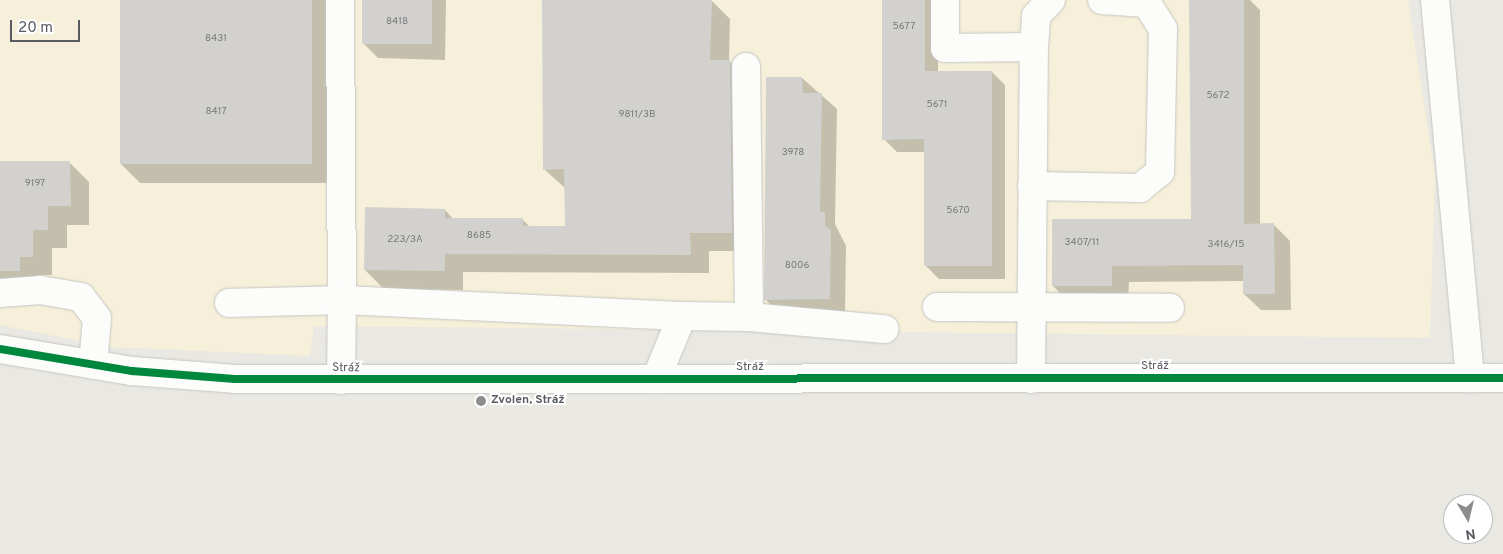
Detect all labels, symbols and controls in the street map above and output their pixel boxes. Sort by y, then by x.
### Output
scale bar [12,10,82,42]
house number: 8418 [386,16,408,28]
text: 20 m [18,19,53,38]
house number: 5677 [893,21,915,33]
house number: 8431 [205,33,227,45]
house number: 5672 [1206,90,1230,102]
house number: 5671 [926,99,948,111]
house number: 8417 [205,106,227,118]
house number: 9811/3B [619,109,655,121]
house number: 3978 [782,147,804,159]
house number: 9197 [25,178,45,190]
house number: 5670 [946,205,970,217]
house number: 8685 [467,230,491,242]
house number: 223/3A [387,234,423,246]
house number: 3407/11 [1065,237,1099,249]
house number: 3416/15 [1208,239,1244,251]
house number: 8006 [785,260,809,272]
street label: Stráž [1141,360,1169,374]
street label: Stráž [736,361,764,375]
street label: Stráž [332,362,360,376]
place label: Zvolen, Stráž [491,394,565,408]
marker: Zvolen, Stráž [475,395,487,407]
north arrow [1443,494,1493,544]
text: N [1464,524,1477,543]

